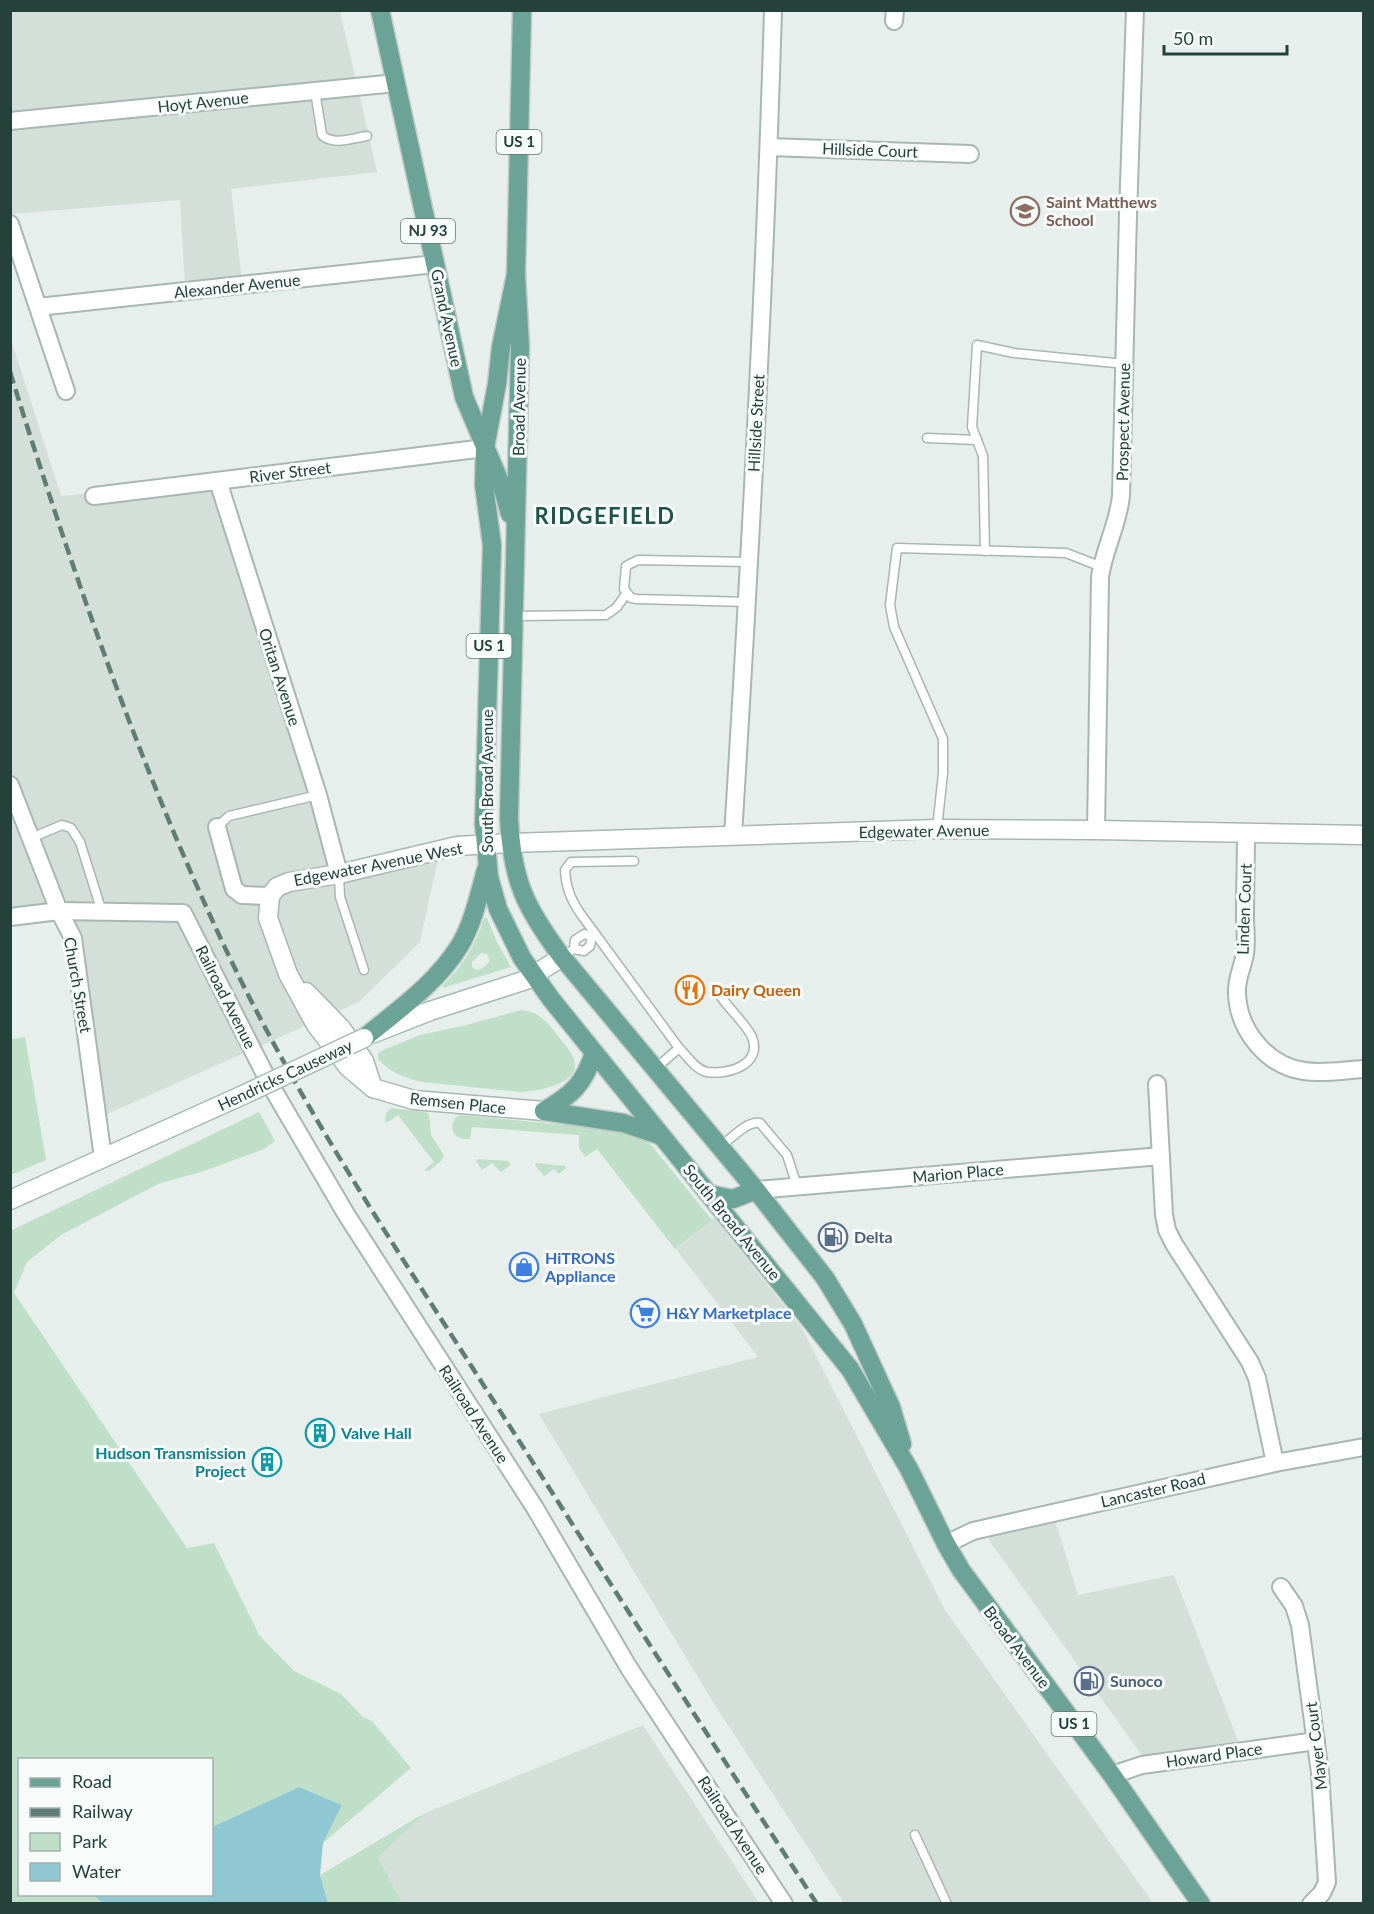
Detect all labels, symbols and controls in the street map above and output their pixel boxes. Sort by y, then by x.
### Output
scale bar [1164,18,1287,56]
text: 50 m [1173,27,1213,49]
street label: Hoyt Avenue [157,87,249,116]
road number: US 1 [496,130,542,154]
street label: Hillside Court [822,138,919,161]
place label: Saint Matthews School [1046,192,1157,229]
school or university icon: Saint Matthews School [1009,195,1041,227]
road number: NJ 93 [401,219,455,243]
street label: Grand Avenue [428,267,467,369]
street label: Alexander Avenue [173,269,301,302]
street label: Broad Avenue [508,358,529,456]
street label: Prospect Avenue [1112,363,1133,481]
street label: Hillside Street [743,373,768,472]
street label: River Street [248,457,332,486]
district label: RIDGEFIELD [535,502,675,529]
street label: Oritan Avenue [256,626,305,728]
road number: US 1 [466,634,512,658]
street label: South Broad Avenue [477,709,496,853]
street label: Edgewater Avenue [858,820,990,841]
street label: Edgewater Avenue West [292,838,464,889]
street label: Linden Court [1232,863,1255,955]
street label: Church Street [61,936,96,1034]
street label: Railroad Avenue [192,942,261,1052]
restaurant icon: Dairy Queen [674,974,706,1006]
place label: Dairy Queen [711,980,801,999]
street label: Hendricks Causeway [215,1035,356,1114]
street label: Remsen Place [409,1088,507,1117]
street label: Marion Place [912,1159,1004,1186]
street label: South Broad Avenue [680,1160,785,1283]
fuel station icon: Delta [817,1221,849,1253]
place label: Delta [854,1227,893,1246]
place label: HiTRONS Appliance [544,1248,616,1285]
shop icon: HiTRONS Appliance [508,1251,540,1283]
supermarket icon: H&Y Marketplace [629,1297,661,1329]
place label: H&Y Marketplace [666,1303,792,1322]
street label: Railroad Avenue [436,1361,513,1466]
building icon: Valve Hall [304,1417,336,1449]
place label: Valve Hall [340,1423,412,1442]
place label: Hudson Transmission Project [95,1443,246,1480]
building icon: Hudson Transmission Project [251,1446,283,1478]
street label: Lancaster Road [1099,1468,1207,1511]
street label: Broad Avenue [980,1602,1055,1692]
fuel station icon: Sunoco [1073,1665,1105,1697]
place label: Sunoco [1110,1671,1163,1690]
street label: Mayer Court [1301,1701,1330,1791]
road number: US 1 [1052,1712,1096,1736]
street label: Howard Place [1165,1738,1263,1771]
legend [18,1758,213,1896]
text: Road [72,1770,112,1792]
street label: Railroad Avenue [695,1772,772,1877]
text: Railway [72,1800,133,1822]
text: Park [72,1830,108,1852]
text: Water [72,1860,121,1882]

